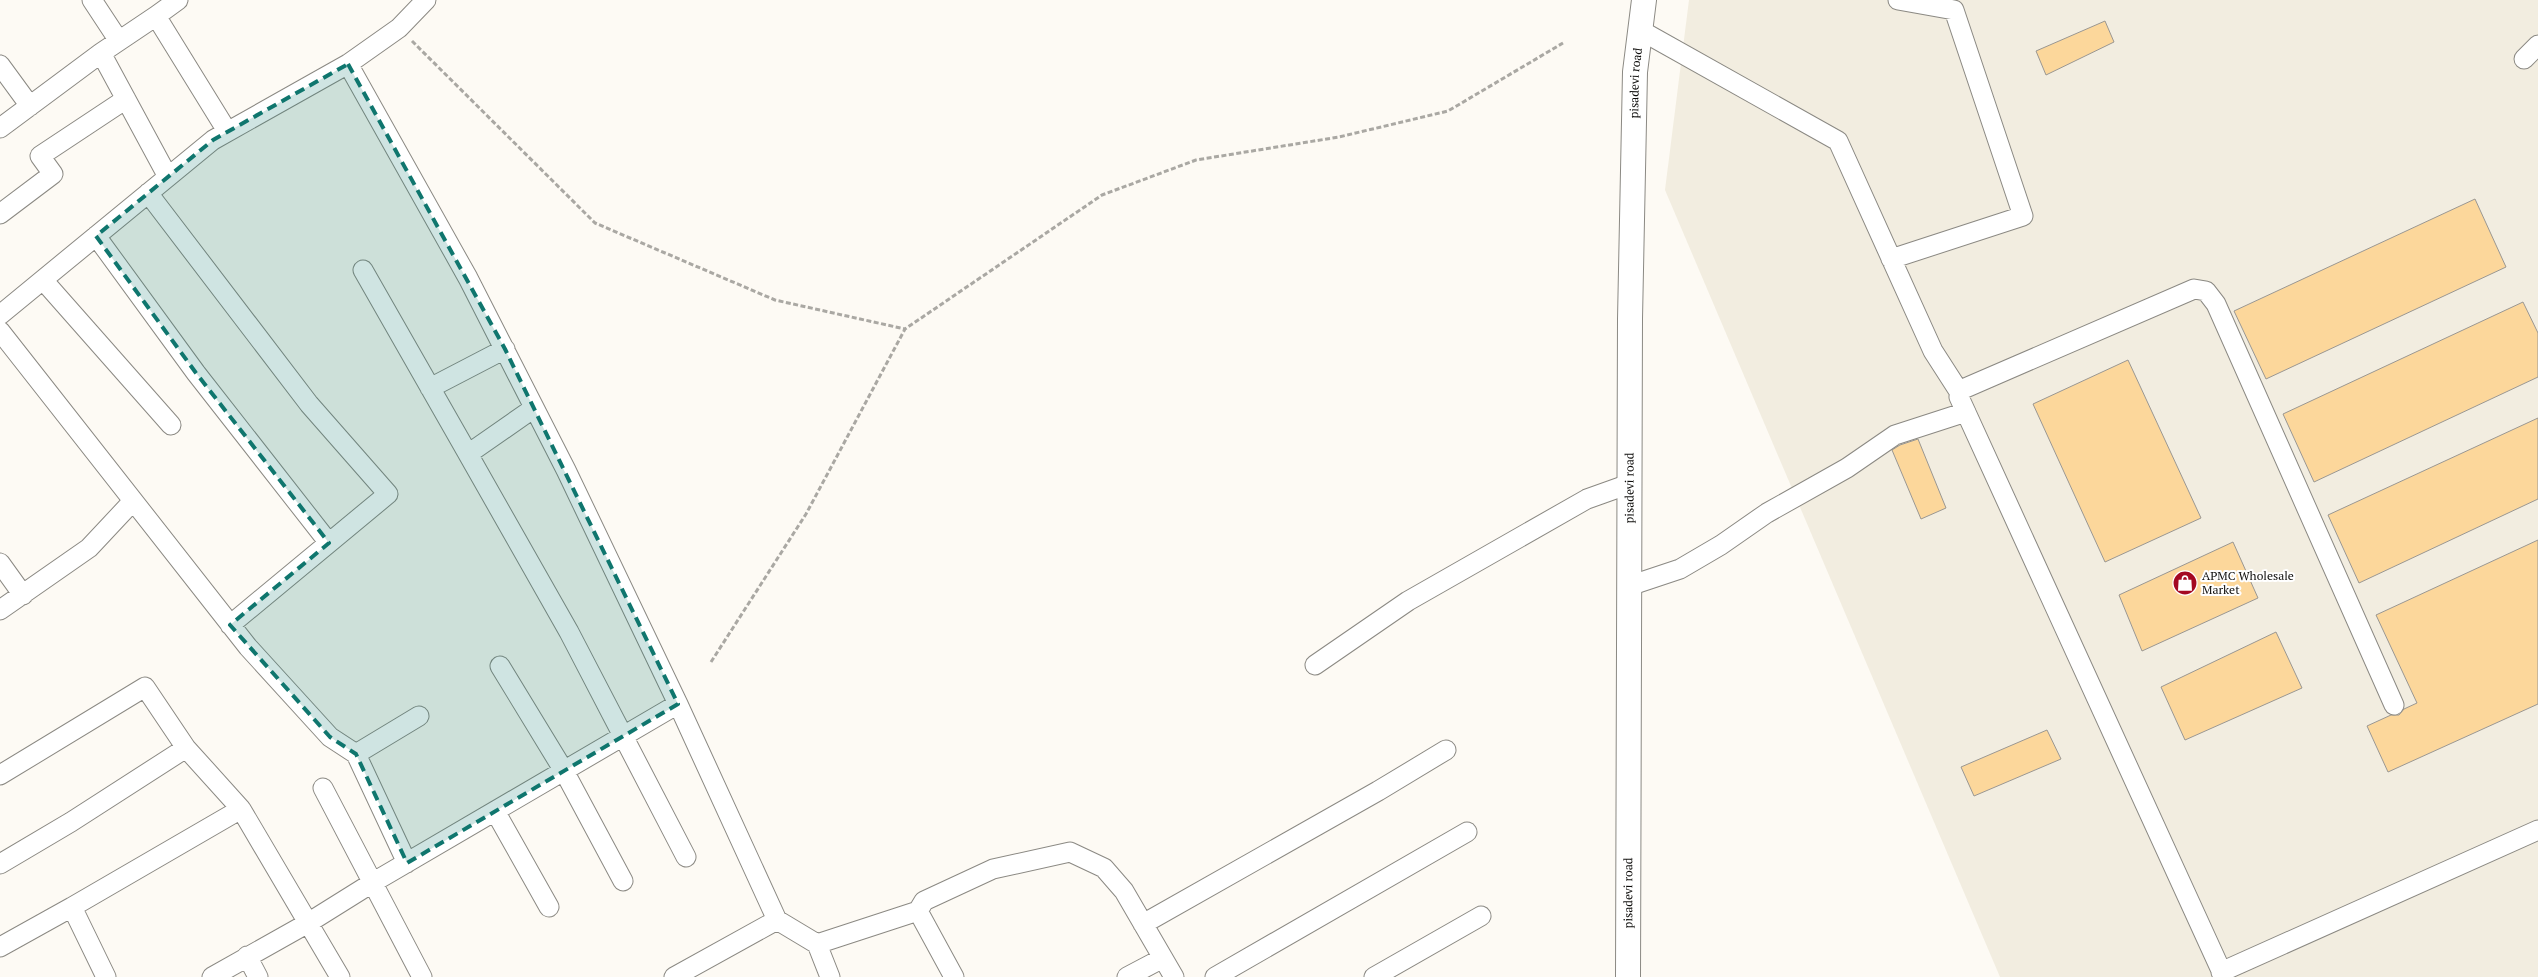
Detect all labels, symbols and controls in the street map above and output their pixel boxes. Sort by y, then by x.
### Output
street label: pisadevi road [1626,47,1645,119]
street label: pisadevi road [1621,452,1637,523]
place label: APMC Wholesale Market [2202,568,2294,597]
shop icon: APMC Wholesale Market [2172,570,2198,596]
street label: pisadevi road [1620,857,1635,928]

